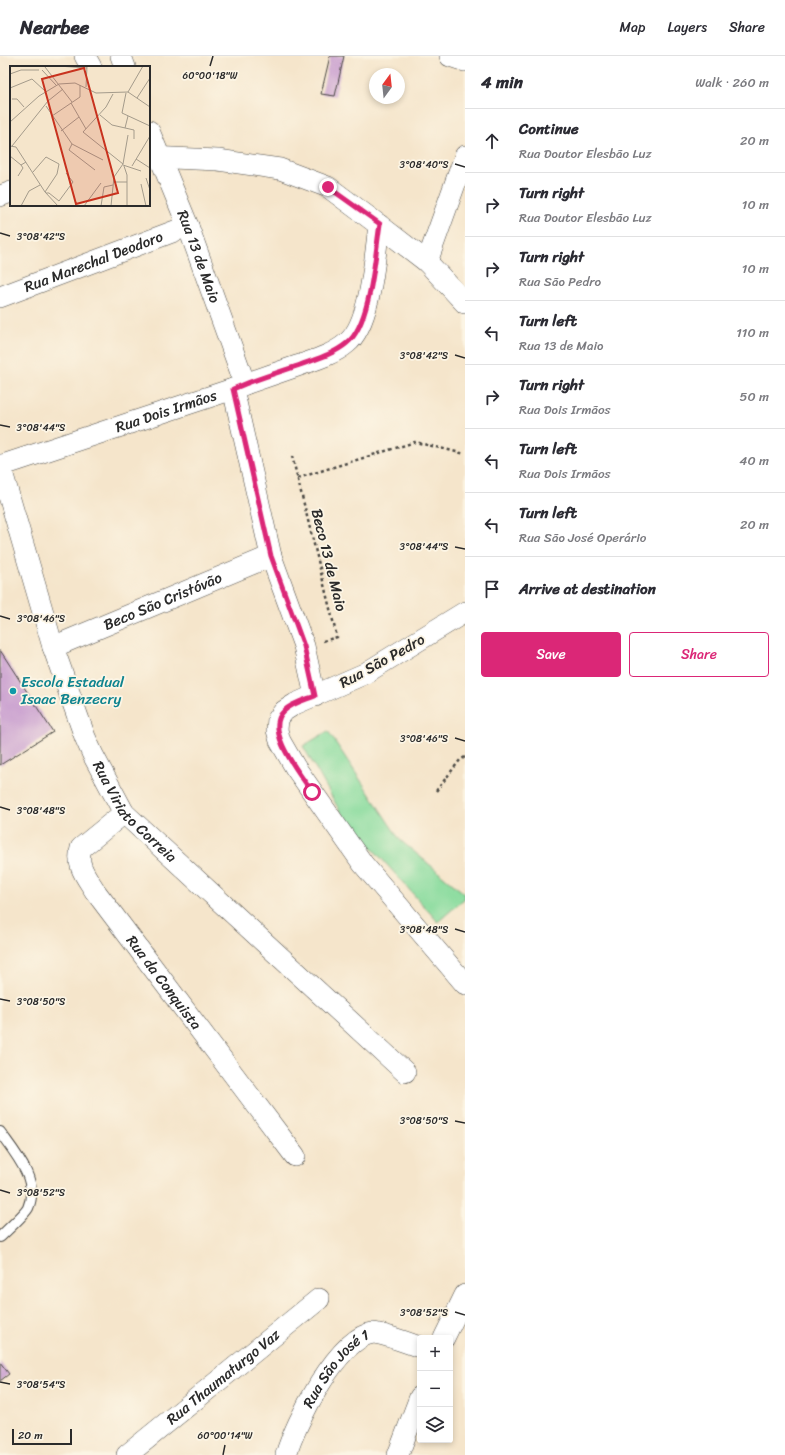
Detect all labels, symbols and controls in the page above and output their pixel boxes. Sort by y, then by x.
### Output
text: Nearbee [20,11,89,44]
text: Map [620,15,645,40]
text: Layers [667,15,707,40]
text: Share [729,15,765,40]
inset map [10,66,150,206]
text: 60°00'18"W [183,67,238,85]
text: 4 min [481,67,523,97]
north arrow [369,68,405,104]
text: Walk · 260 m [695,71,769,94]
text: Continue [519,116,579,142]
text: 20 m [740,129,769,152]
icon: ahead [481,130,503,152]
text: Rua Doutor Elesbão Luz [519,142,652,165]
text: 3°08'40"S [400,156,449,174]
route end [319,178,337,196]
text: Turn right [519,180,584,206]
text: 10 m [742,193,769,216]
icon: right [481,194,503,216]
street label: Rua 13 de Maio [170,206,228,307]
text: Rua Doutor Elesbão Luz [519,206,652,229]
street label: Rua Marechal Deodoro [20,223,167,300]
text: 3°08'42"S [17,228,66,246]
text: Turn right [519,244,584,270]
text: 10 m [742,257,769,280]
icon: right [481,258,503,280]
text: Rua São Pedro [519,270,601,293]
text: Turn left [519,308,577,334]
text: 110 m [736,321,769,344]
icon: left [481,322,503,344]
text: Rua 13 de Maio [519,334,604,357]
text: 3°08'42"S [400,347,449,365]
text: Turn right [519,372,584,398]
street label: Rua Dois Irmãos [112,382,220,440]
text: 50 m [739,385,769,408]
icon: right [481,386,503,408]
text: Rua Dois Irmãos [519,398,611,421]
text: 3°08'44"S [17,419,66,437]
text: Turn left [519,436,577,462]
text: 40 m [739,449,769,472]
icon: left [481,450,503,472]
text: Rua Dois Irmãos [519,462,611,485]
text: Turn left [519,500,577,526]
street label: Beco 13 de Maio [304,506,354,615]
text: 20 m [740,513,769,536]
icon: left [481,514,503,536]
text: Rua São José Operário [519,526,646,549]
text: 3°08'44"S [400,538,449,556]
street label: Beco São Cristóvão [99,565,227,638]
text: Arrive at destination [519,576,656,602]
icon: arrive [481,578,503,600]
text: 3°08'46"S [17,610,66,628]
street label: Rua São Pedro [334,626,430,695]
button: Save [481,632,621,677]
button: Share [629,632,769,677]
place label: Escola Estadual Isaac Benzecry [20,669,125,712]
marker: Escola Estadual Isaac Benzecry [8,686,18,696]
text: 3°08'46"S [400,730,449,748]
street label: Rua Viriato Correia [85,756,184,869]
route start [303,783,321,801]
text: 3°08'48"S [17,802,66,820]
text: 3°08'48"S [400,921,449,939]
street label: Rua da Conquista [119,929,209,1036]
text: 3°08'50"S [17,993,66,1011]
text: 3°08'50"S [400,1112,449,1130]
text: 3°08'52"S [17,1184,66,1202]
text: 3°08'52"S [400,1304,449,1322]
street label: Rua Thaumaturgo Vaz [160,1322,287,1431]
street label: Rua São José 1 [295,1322,373,1413]
map controls [417,1335,453,1443]
button: + [417,1335,453,1371]
button: − [417,1371,453,1407]
text: 3°08'54"S [17,1376,66,1394]
button: layers [417,1407,453,1443]
text: 20 m [18,1426,43,1445]
scale bar [12,1427,72,1446]
text: 60°00'14"W [197,1427,253,1445]

